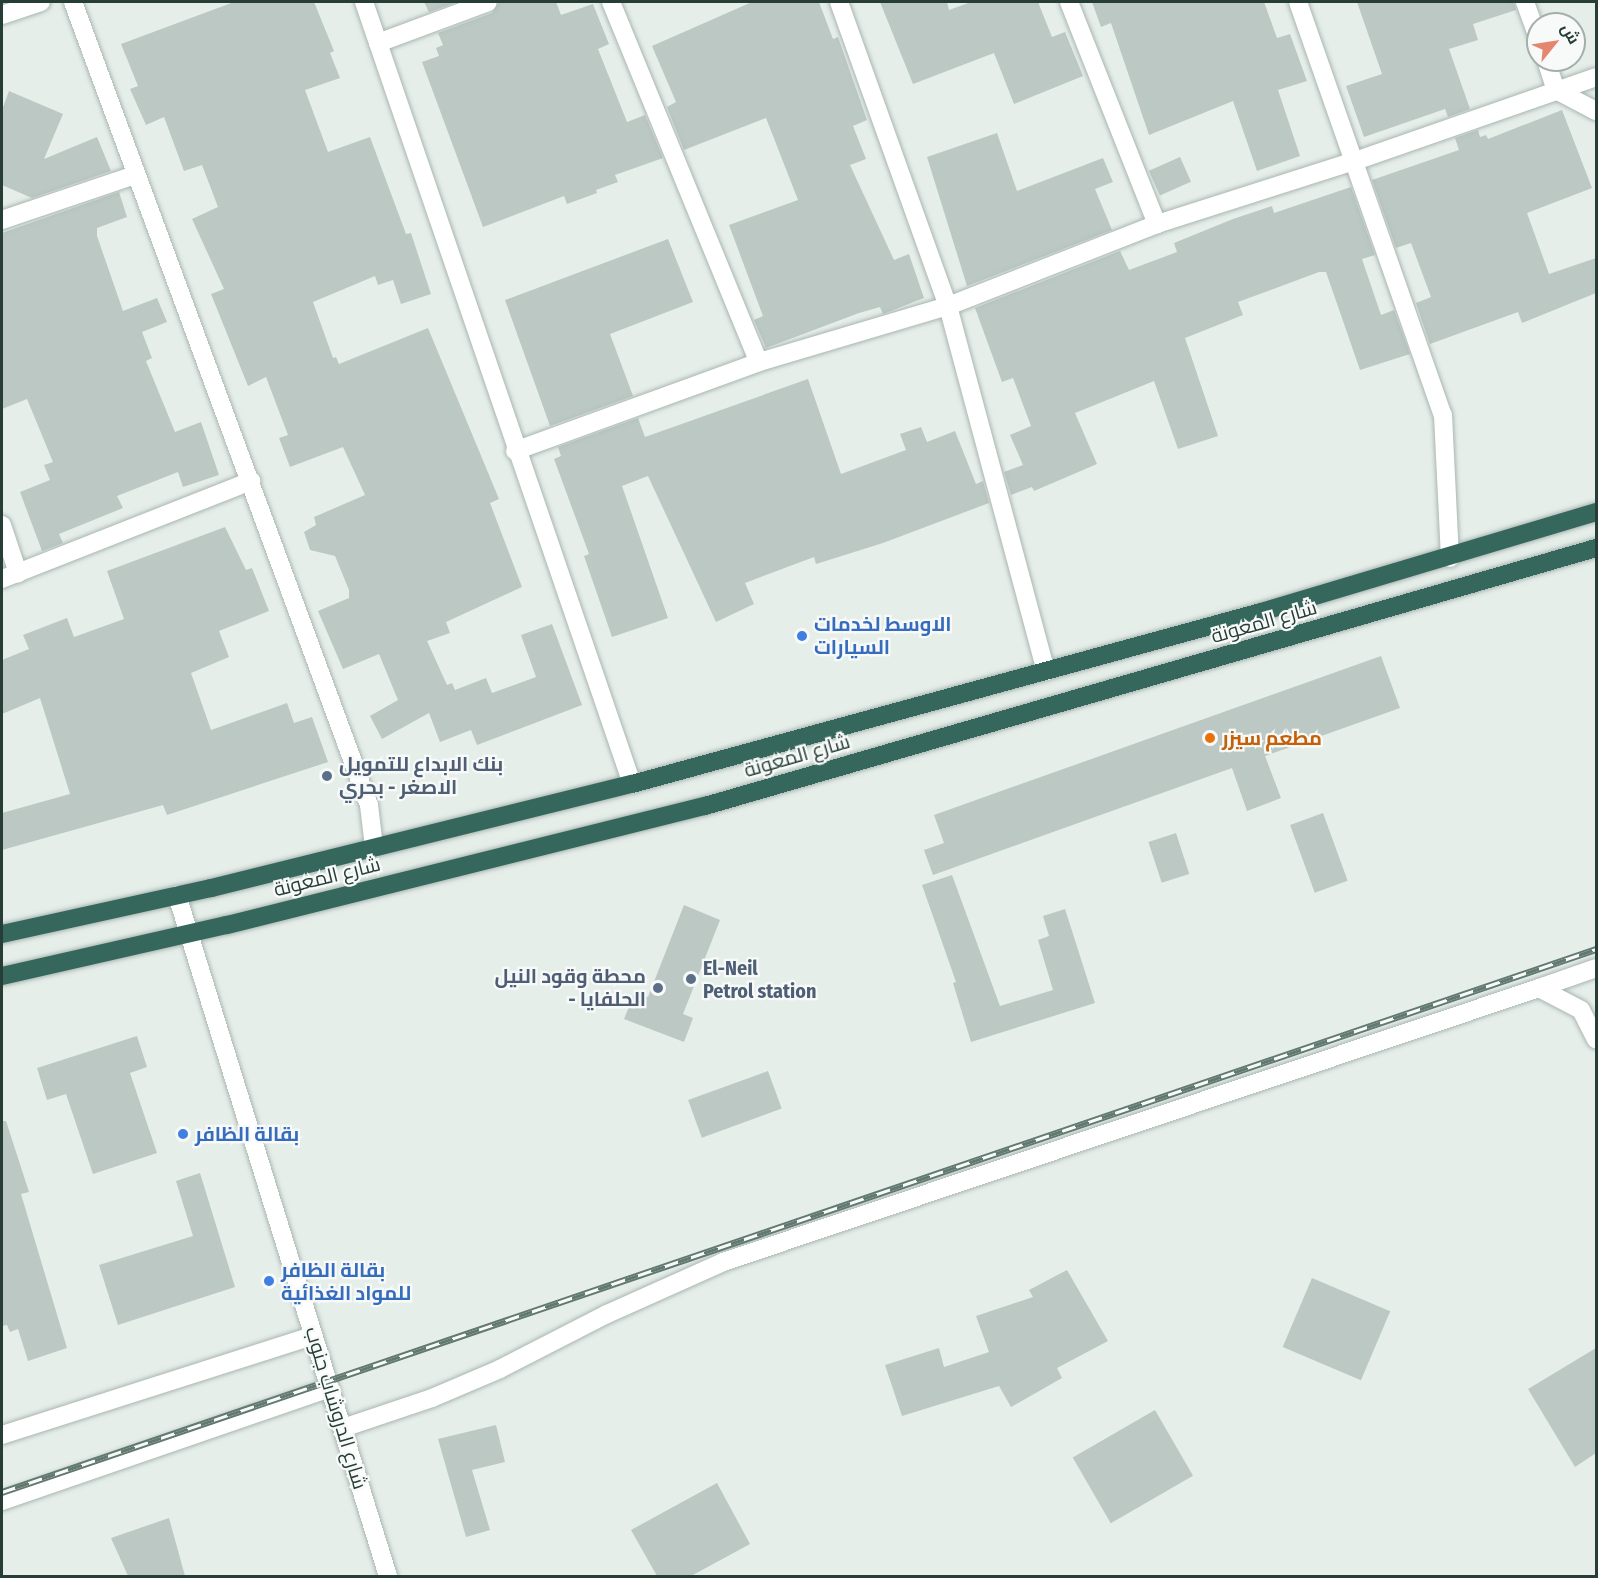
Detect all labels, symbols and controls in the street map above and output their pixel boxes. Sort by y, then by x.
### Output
north arrow [1526,12,1586,72]
text: ش [1557,20,1584,47]
street label: شارع المعونة [1208,595,1320,649]
place label: الاوسط لخدمات السيارات [814,612,952,659]
marker: الاوسط لخدمات السيارات [795,629,809,643]
place label: مطعم سيزر [1222,726,1322,750]
street label: شارع المعونة [741,729,853,783]
marker: مطعم سيزر [1203,731,1217,745]
place label: بنك الابداع للتمويل الاصغر - بحري [339,752,503,799]
marker: بنك الابداع للتمويل الاصغر - بحري [320,769,334,783]
street label: شارع المعونة [271,852,383,902]
place label: El-Neil Petrol station [703,956,816,1003]
place label: محطة وقود النيل - الحلفايا [494,964,646,1011]
marker: El-Neil Petrol station [684,972,698,986]
marker: محطة وقود النيل - الحلفايا [651,981,665,995]
place label: بقالة الظافر [195,1122,299,1146]
marker: بقالة الظافر [176,1127,190,1141]
place label: بقالة الظافر للمواد الغذائية [281,1258,411,1305]
marker: بقالة الظافر للمواد الغذائية [262,1274,276,1288]
street label: شارع الدروشاب جنوب [300,1324,372,1492]

